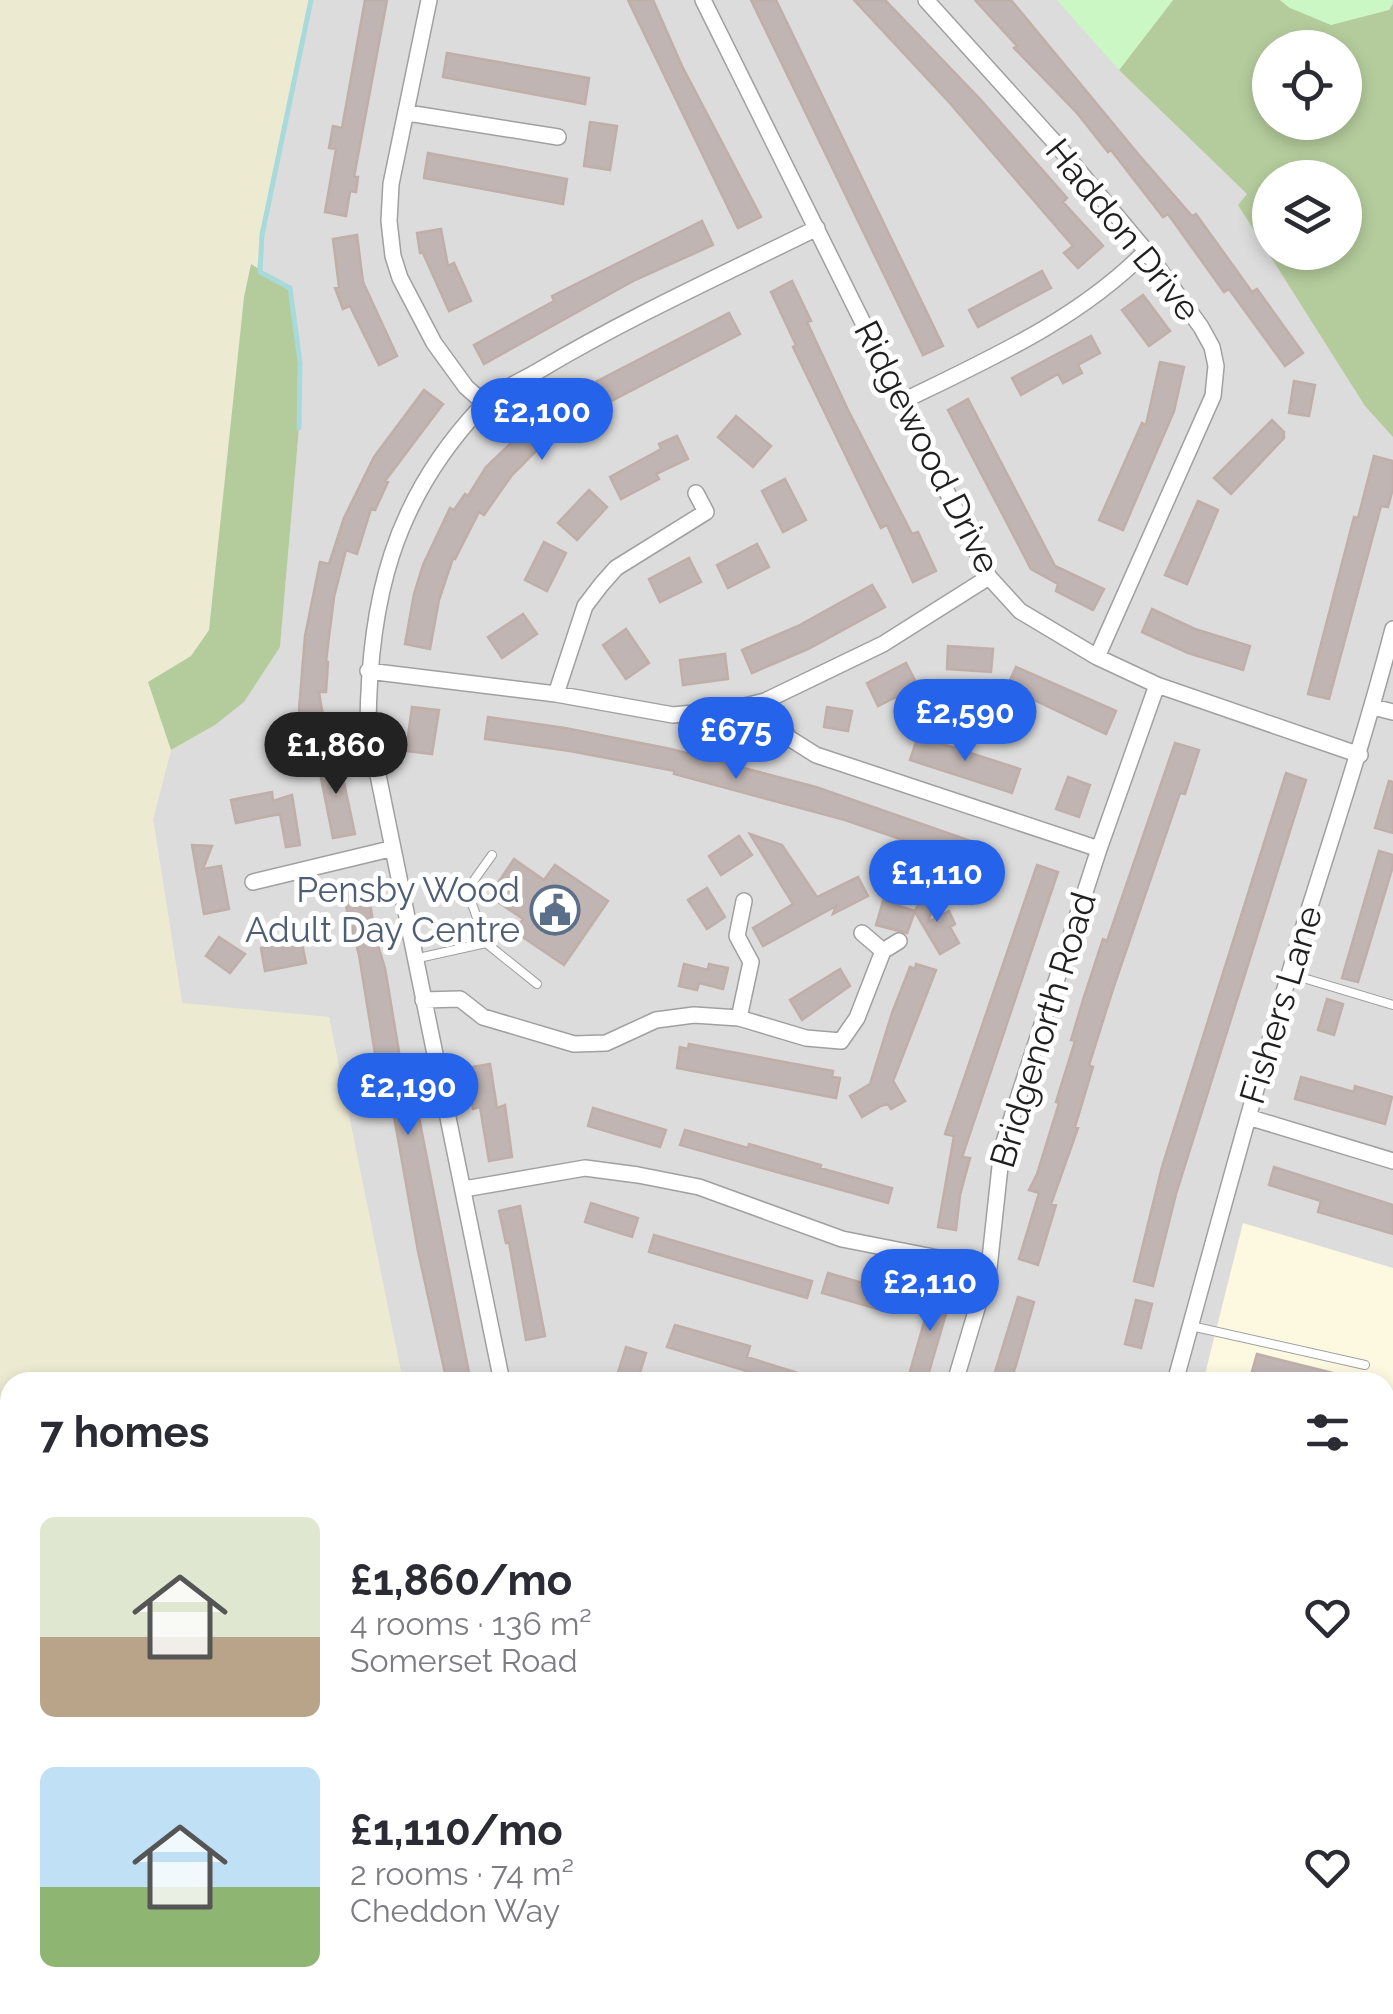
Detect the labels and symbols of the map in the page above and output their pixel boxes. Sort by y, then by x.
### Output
street label: Haddon Drive [1038,131,1209,329]
street label: Ridgewood Drive [846,314,1009,580]
pin: £2,100 [461,378,623,463]
pin: £2,590 [884,679,1046,764]
pin: £675 [677,697,795,782]
pin: £1,860 [255,712,417,797]
pin: £1,110 [856,840,1018,925]
place label: Pensby Wood Adult Day Centre [245,869,520,950]
public building icon: Pensby Wood Adult Day Centre [529,884,581,936]
street label: Bridgenorth Road [981,887,1104,1172]
street label: Fishers Lane [1231,901,1330,1109]
pin: £2,190 [327,1053,489,1138]
pin: £2,110 [849,1249,1011,1334]

